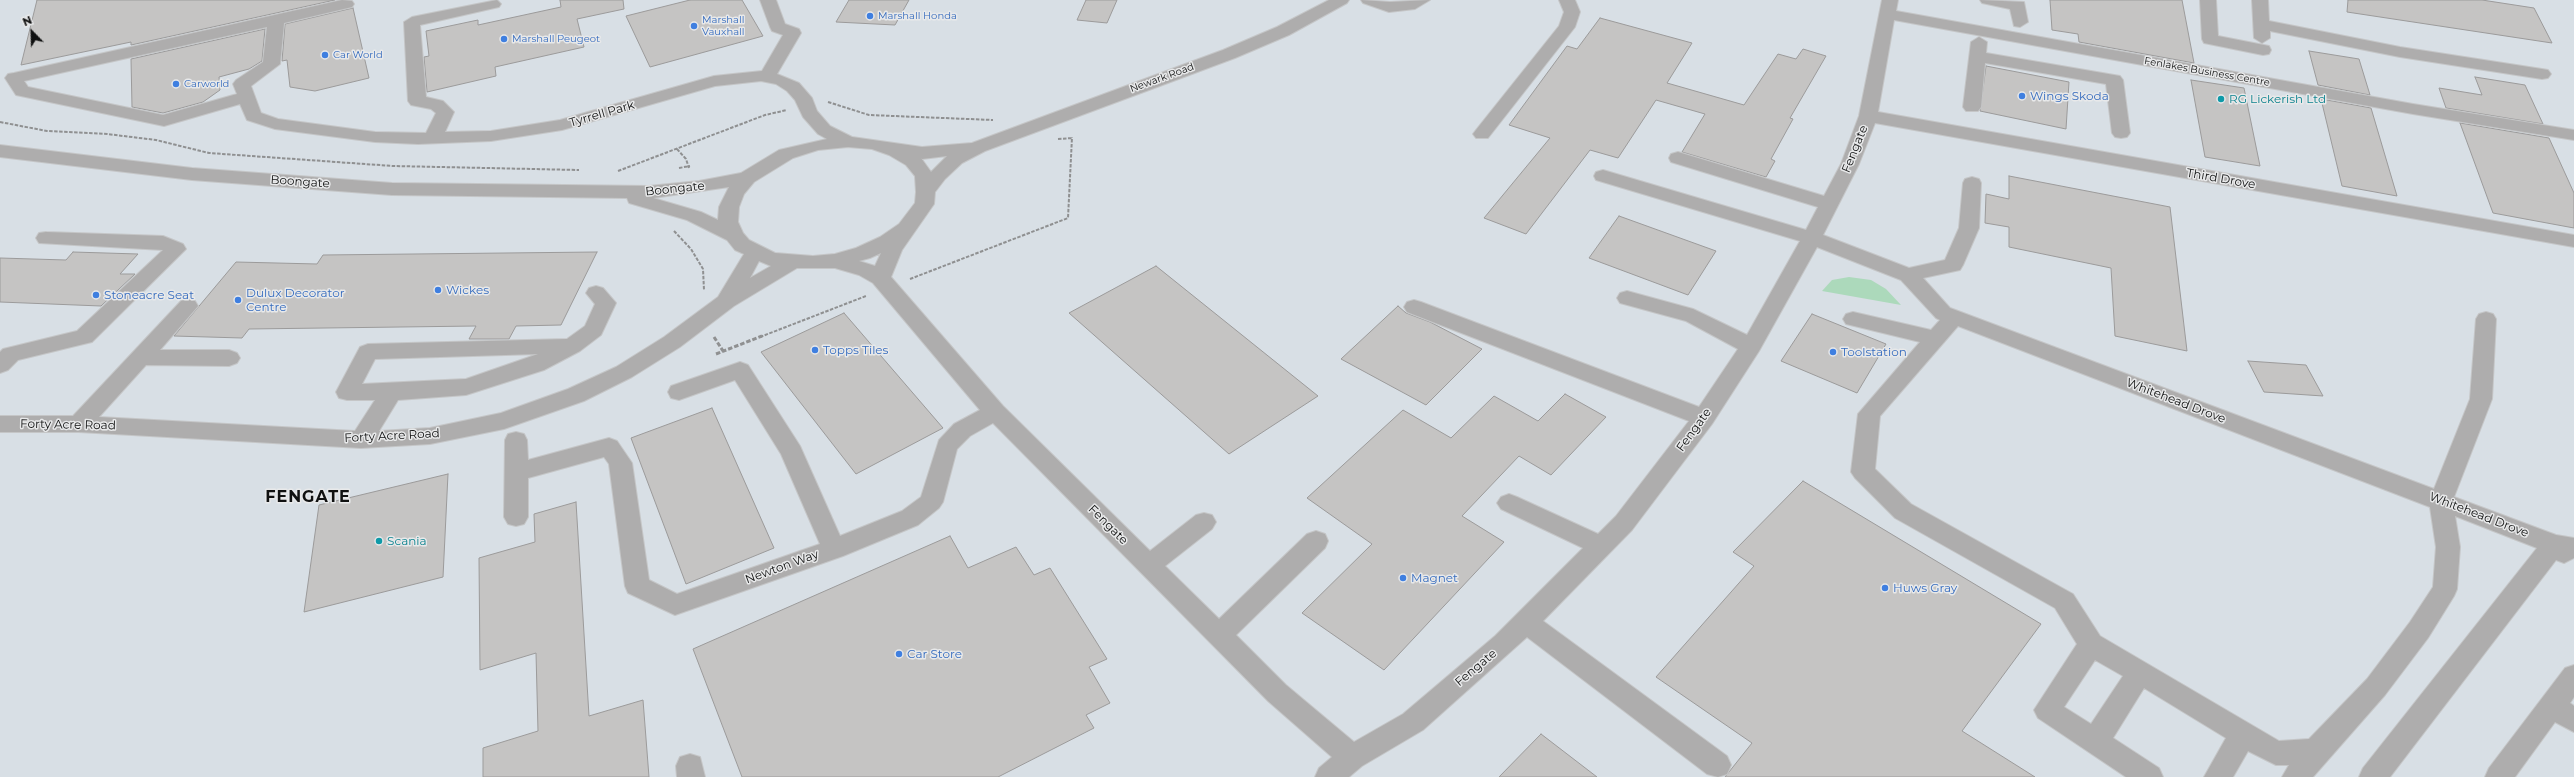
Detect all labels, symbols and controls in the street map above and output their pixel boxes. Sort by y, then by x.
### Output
place label: Marshall Honda [878,10,957,22]
marker: Marshall Honda [865,11,875,21]
north arrow [12,12,52,52]
text: N [20,13,34,29]
place label: Marshall Vauxhall [702,14,744,38]
marker: Marshall Vauxhall [689,21,699,31]
place label: Marshall Peugeot [512,33,600,45]
marker: Marshall Peugeot [499,34,509,44]
place label: Car World [333,49,383,61]
marker: Car World [320,50,330,60]
street label: Fenlakes Business Centre [2143,55,2271,89]
street label: Newark Road [1128,61,1196,95]
place label: Carworld [184,78,229,90]
marker: Carworld [171,79,181,89]
place label: Wings Skoda [2030,89,2109,103]
marker: Wings Skoda [2017,91,2027,101]
place label: RG Lickerish Ltd [2229,92,2326,106]
marker: RG Lickerish Ltd [2216,94,2226,104]
street label: Tyrrell Park [568,98,636,130]
street label: Fengate [1839,123,1871,175]
street label: Third Drove [2185,166,2257,192]
street label: Boongate [270,173,330,191]
street label: Boongate [645,179,705,199]
place label: Wickes [446,283,489,297]
marker: Wickes [433,285,443,295]
place label: Dulux Decorator Centre [246,286,345,314]
place label: Stoneacre Seat [104,288,194,302]
marker: Stoneacre Seat [91,290,101,300]
marker: Dulux Decorator Centre [233,295,243,305]
place label: Topps Tiles [823,343,888,357]
marker: Topps Tiles [810,345,820,355]
place label: Toolstation [1841,345,1907,359]
marker: Toolstation [1828,347,1838,357]
street label: Whitehead Drove [2124,375,2228,427]
street label: Fengate [1673,406,1715,454]
street label: Forty Acre Road [20,417,116,433]
street label: Forty Acre Road [344,426,440,446]
district label: FENGATE [265,487,351,507]
street label: Whitehead Drove [2427,489,2531,541]
street label: Fengate [1085,502,1131,548]
place label: Scania [387,534,427,548]
marker: Scania [374,536,384,546]
street label: Newton Way [743,547,821,587]
place label: Magnet [1411,571,1458,585]
marker: Magnet [1398,573,1408,583]
place label: Huws Gray [1893,581,1957,595]
marker: Huws Gray [1880,583,1890,593]
street label: Fengate [1452,646,1500,690]
place label: Car Store [907,647,962,661]
marker: Car Store [894,649,904,659]

